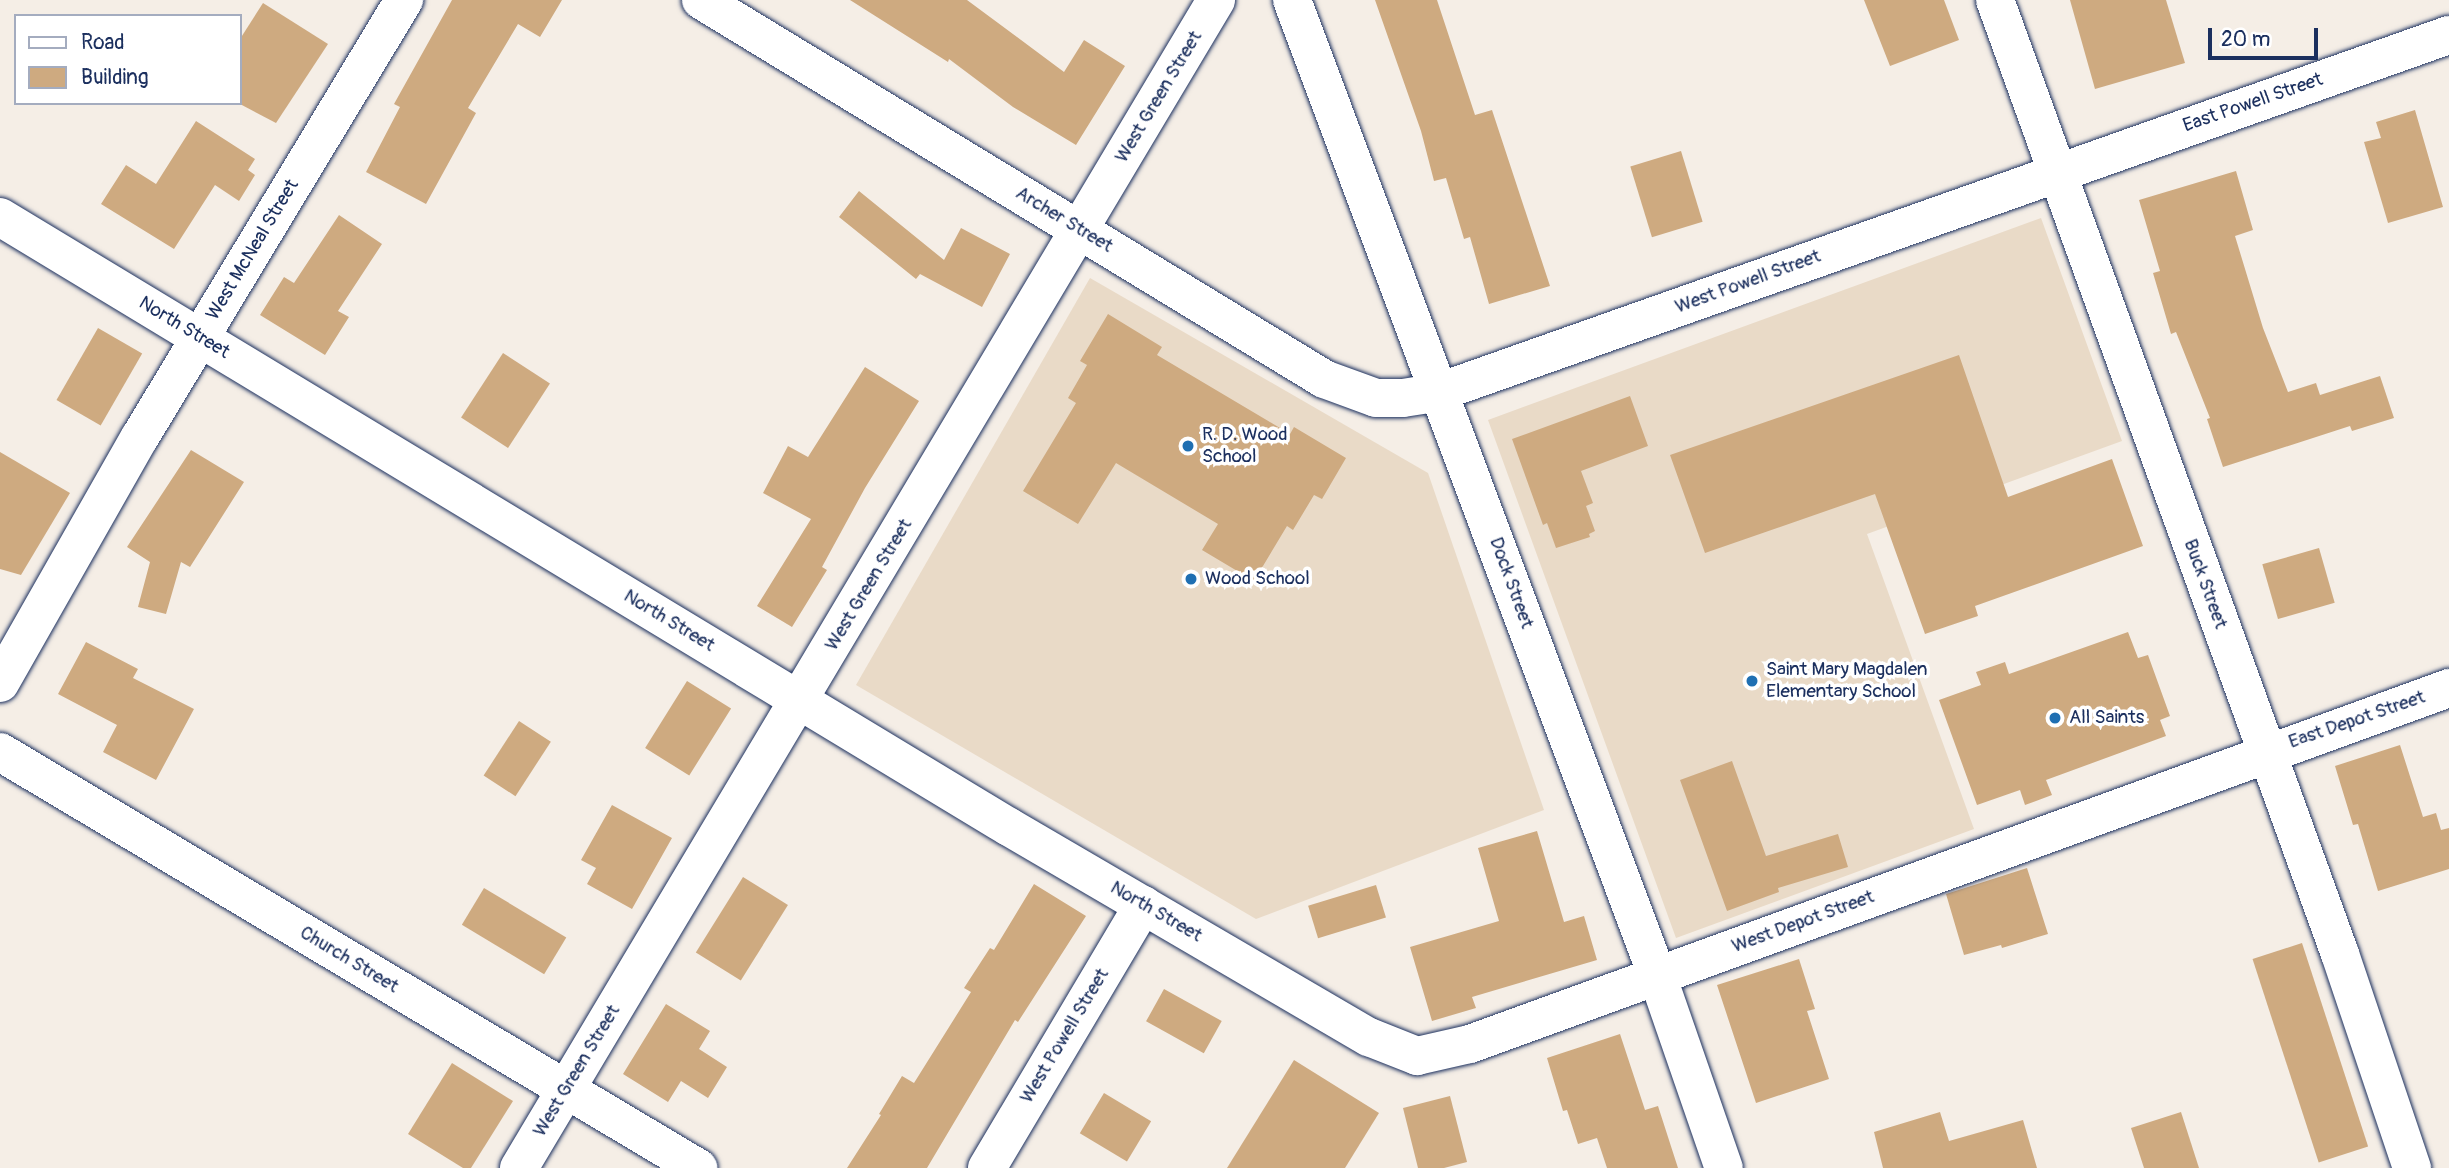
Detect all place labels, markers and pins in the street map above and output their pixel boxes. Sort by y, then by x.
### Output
place label: R. D. Wood School [1202,424,1287,468]
marker: R. D. Wood School [1180,438,1196,454]
place label: Wood School [1205,568,1310,590]
marker: Wood School [1183,571,1199,587]
place label: Saint Mary Magdalen Elementary School [1766,659,1927,703]
marker: Saint Mary Magdalen Elementary School [1744,673,1760,689]
place label: All Saints [2069,707,2144,729]
marker: All Saints [2047,710,2063,726]

